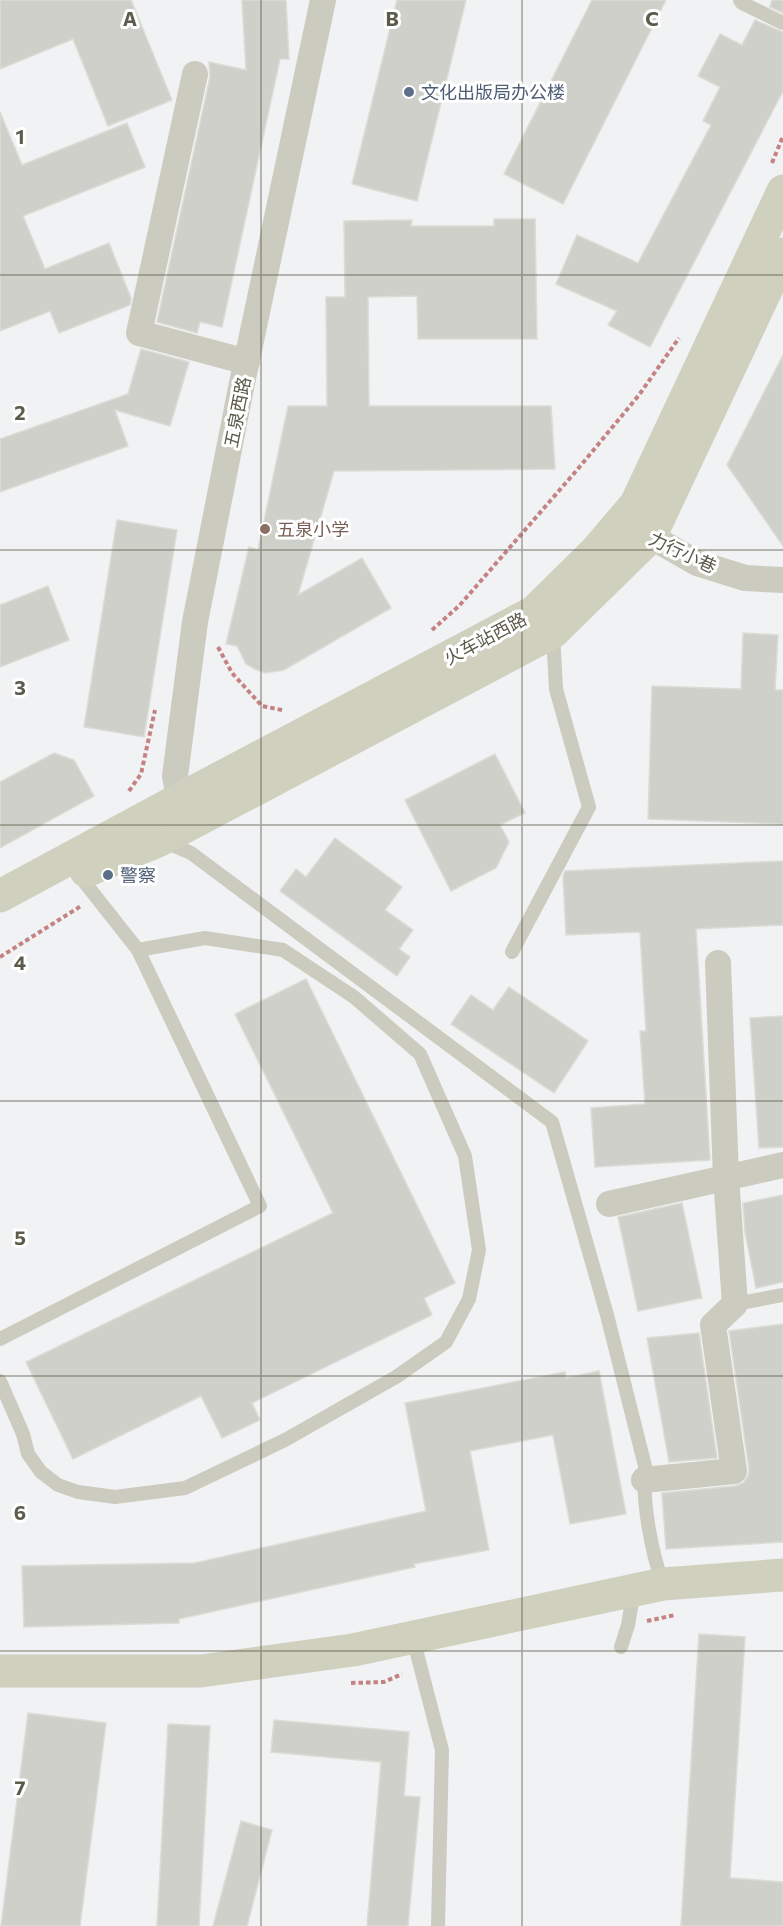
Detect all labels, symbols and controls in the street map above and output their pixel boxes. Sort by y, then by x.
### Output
text: A [123,6,137,30]
text: B [385,6,399,30]
text: C [645,6,659,30]
place label: 文化出版局办公楼 [421,81,565,103]
marker: 文化出版局办公楼 [402,85,416,99]
text: 1 [15,124,25,148]
street label: 五泉西路 [219,375,255,449]
text: 2 [14,400,26,424]
place label: 五泉小学 [277,518,349,540]
marker: 五泉小学 [258,522,272,536]
street label: 力行小巷 [646,527,720,577]
street label: 火车站西路 [440,607,530,669]
text: 3 [14,675,26,699]
place label: 警察 [120,864,156,886]
marker: 警察 [101,868,115,882]
text: 4 [14,950,26,974]
text: 5 [14,1225,26,1249]
text: 6 [14,1500,26,1524]
text: 7 [15,1775,26,1799]

